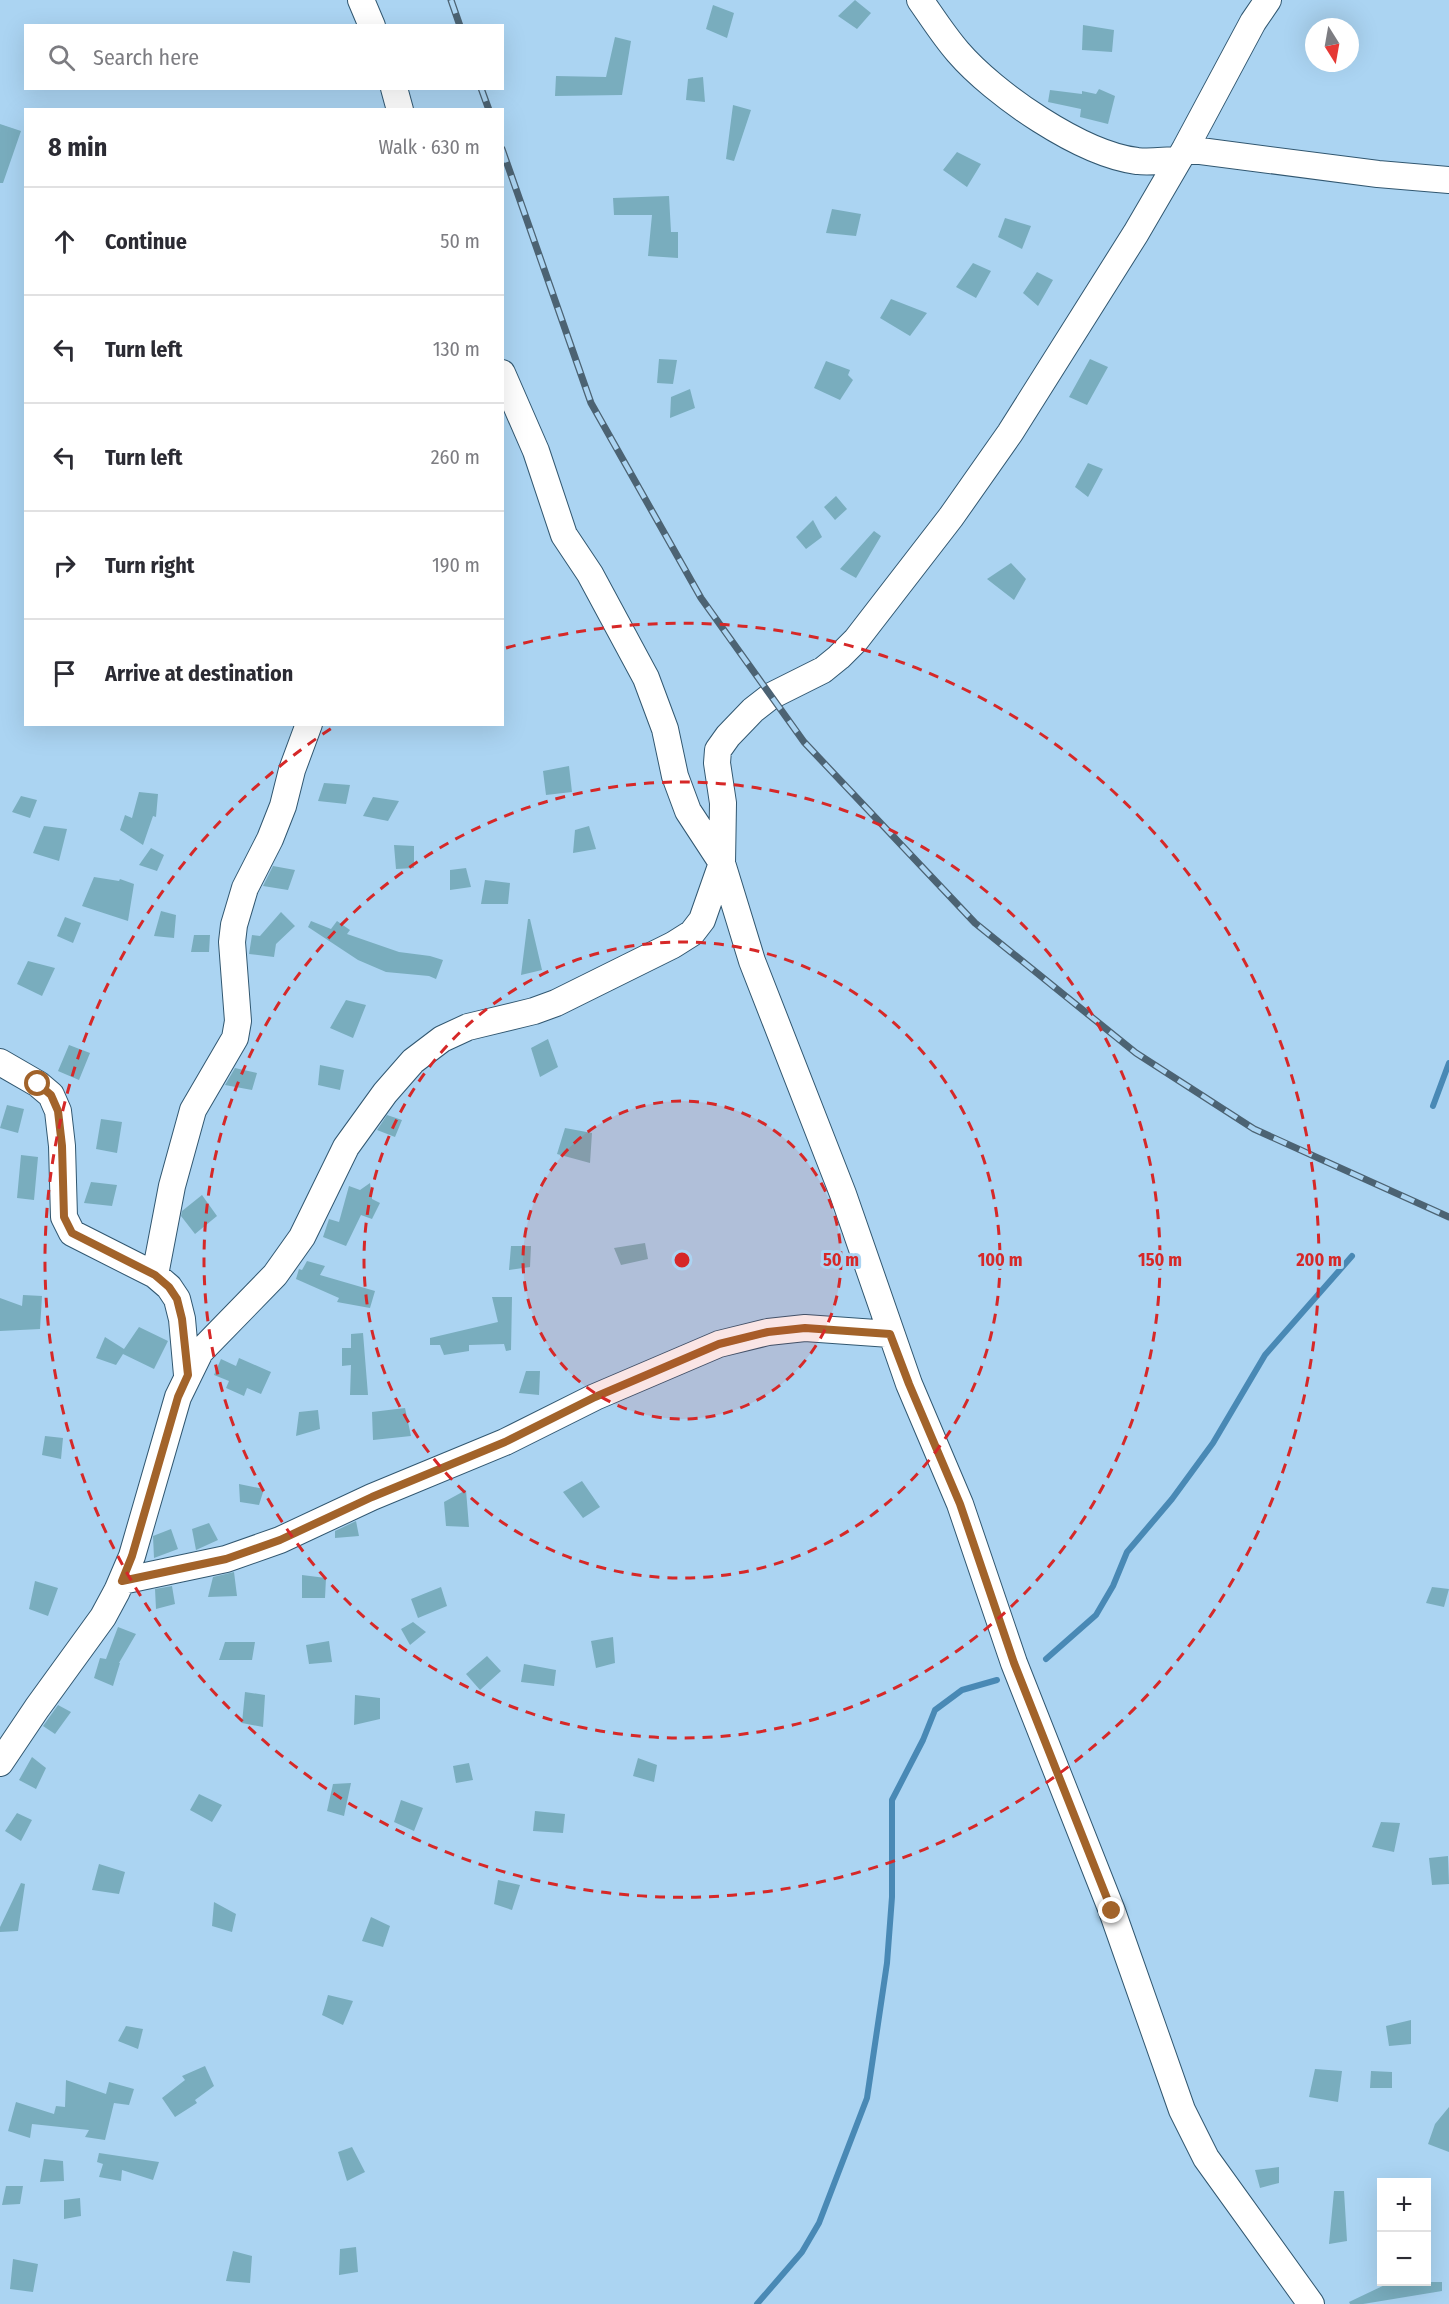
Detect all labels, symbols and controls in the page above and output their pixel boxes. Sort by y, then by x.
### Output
north arrow [1305,18,1359,72]
search box [24,24,504,90]
icon: search [45,41,78,74]
text: Search here [93,44,199,71]
text: 8 min [48,132,107,163]
text: Walk · 630 m [379,135,480,159]
icon: ahead [48,225,81,258]
text: Continue [105,228,187,255]
text: 50 m [440,229,480,253]
icon: left [48,333,81,366]
text: Turn left [105,336,183,363]
text: 130 m [433,337,480,361]
icon: left [48,441,81,474]
text: Turn left [105,444,183,471]
text: 260 m [431,445,480,469]
icon: right [48,549,81,582]
text: Turn right [105,552,194,579]
text: 190 m [432,553,480,577]
icon: arrive [48,657,81,690]
text: Arrive at destination [105,660,293,687]
route start [24,1070,50,1096]
text: 50 m [823,1249,859,1271]
text: 100 m [978,1249,1022,1271]
text: 150 m [1138,1249,1182,1271]
text: 200 m [1295,1249,1342,1271]
centre of rings [672,1250,692,1270]
route end [1098,1897,1124,1923]
map controls [1377,2178,1431,2286]
button: + [1377,2178,1431,2232]
button: − [1377,2232,1431,2286]

